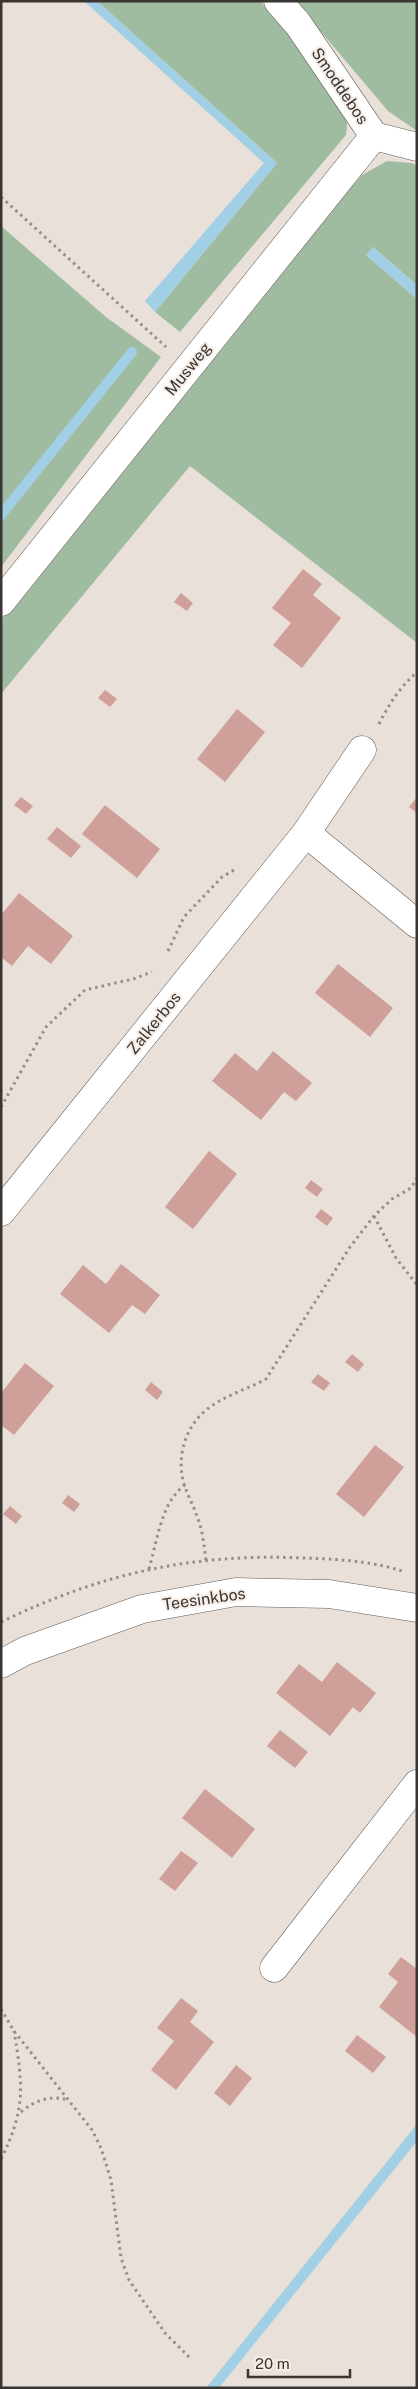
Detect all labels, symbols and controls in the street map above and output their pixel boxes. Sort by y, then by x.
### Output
street label: Smoddebos [307,44,373,128]
street label: Musweg [161,339,215,399]
street label: Zalkerbos [123,988,185,1058]
street label: Teesinkbos [161,1584,247,1614]
scale bar [248,2346,350,2378]
text: 20 m [255,2355,290,2372]

